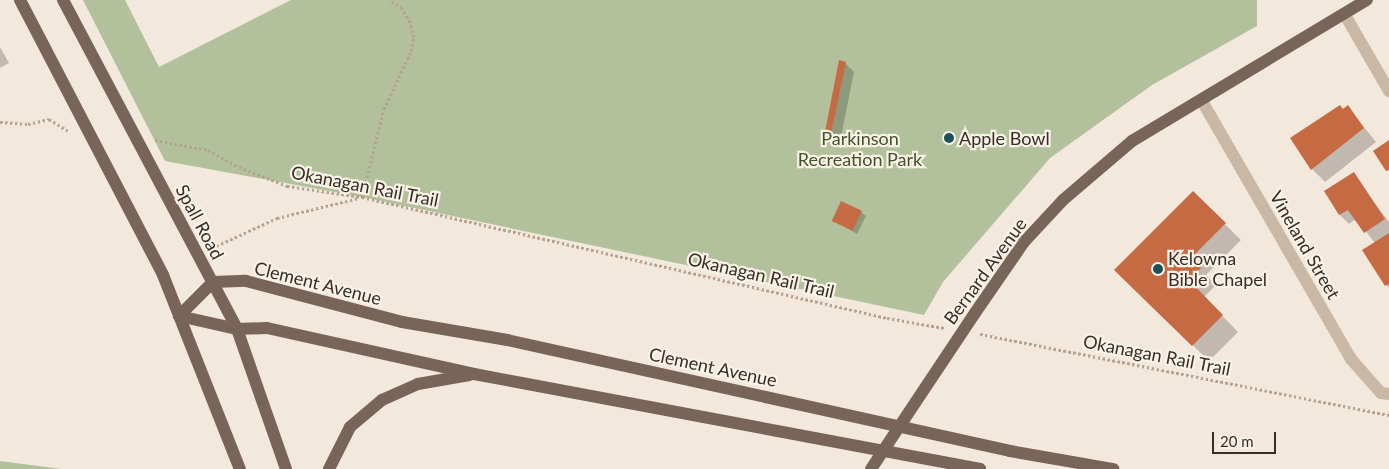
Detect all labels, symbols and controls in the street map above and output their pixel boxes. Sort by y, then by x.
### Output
place label: Apple Bowl [959,127,1050,149]
park label: Parkinson Recreation Park [798,128,922,170]
marker: Apple Bowl [943,132,955,144]
street label: Okanagan Rail Trail [289,161,441,211]
street label: Spall Road [171,181,229,263]
street label: Vineland Street [1265,187,1345,303]
street label: Bernard Avenue [939,213,1031,329]
street label: Okanagan Rail Trail [685,248,837,302]
place label: Kelowna Bible Chapel [1168,248,1267,290]
street label: Clement Avenue [252,257,384,309]
marker: Kelowna Bible Chapel [1152,263,1164,275]
street label: Okanagan Rail Trail [1081,330,1233,380]
street label: Clement Avenue [647,343,779,391]
scale bar [1214,422,1278,454]
text: 20 m [1220,432,1254,450]

